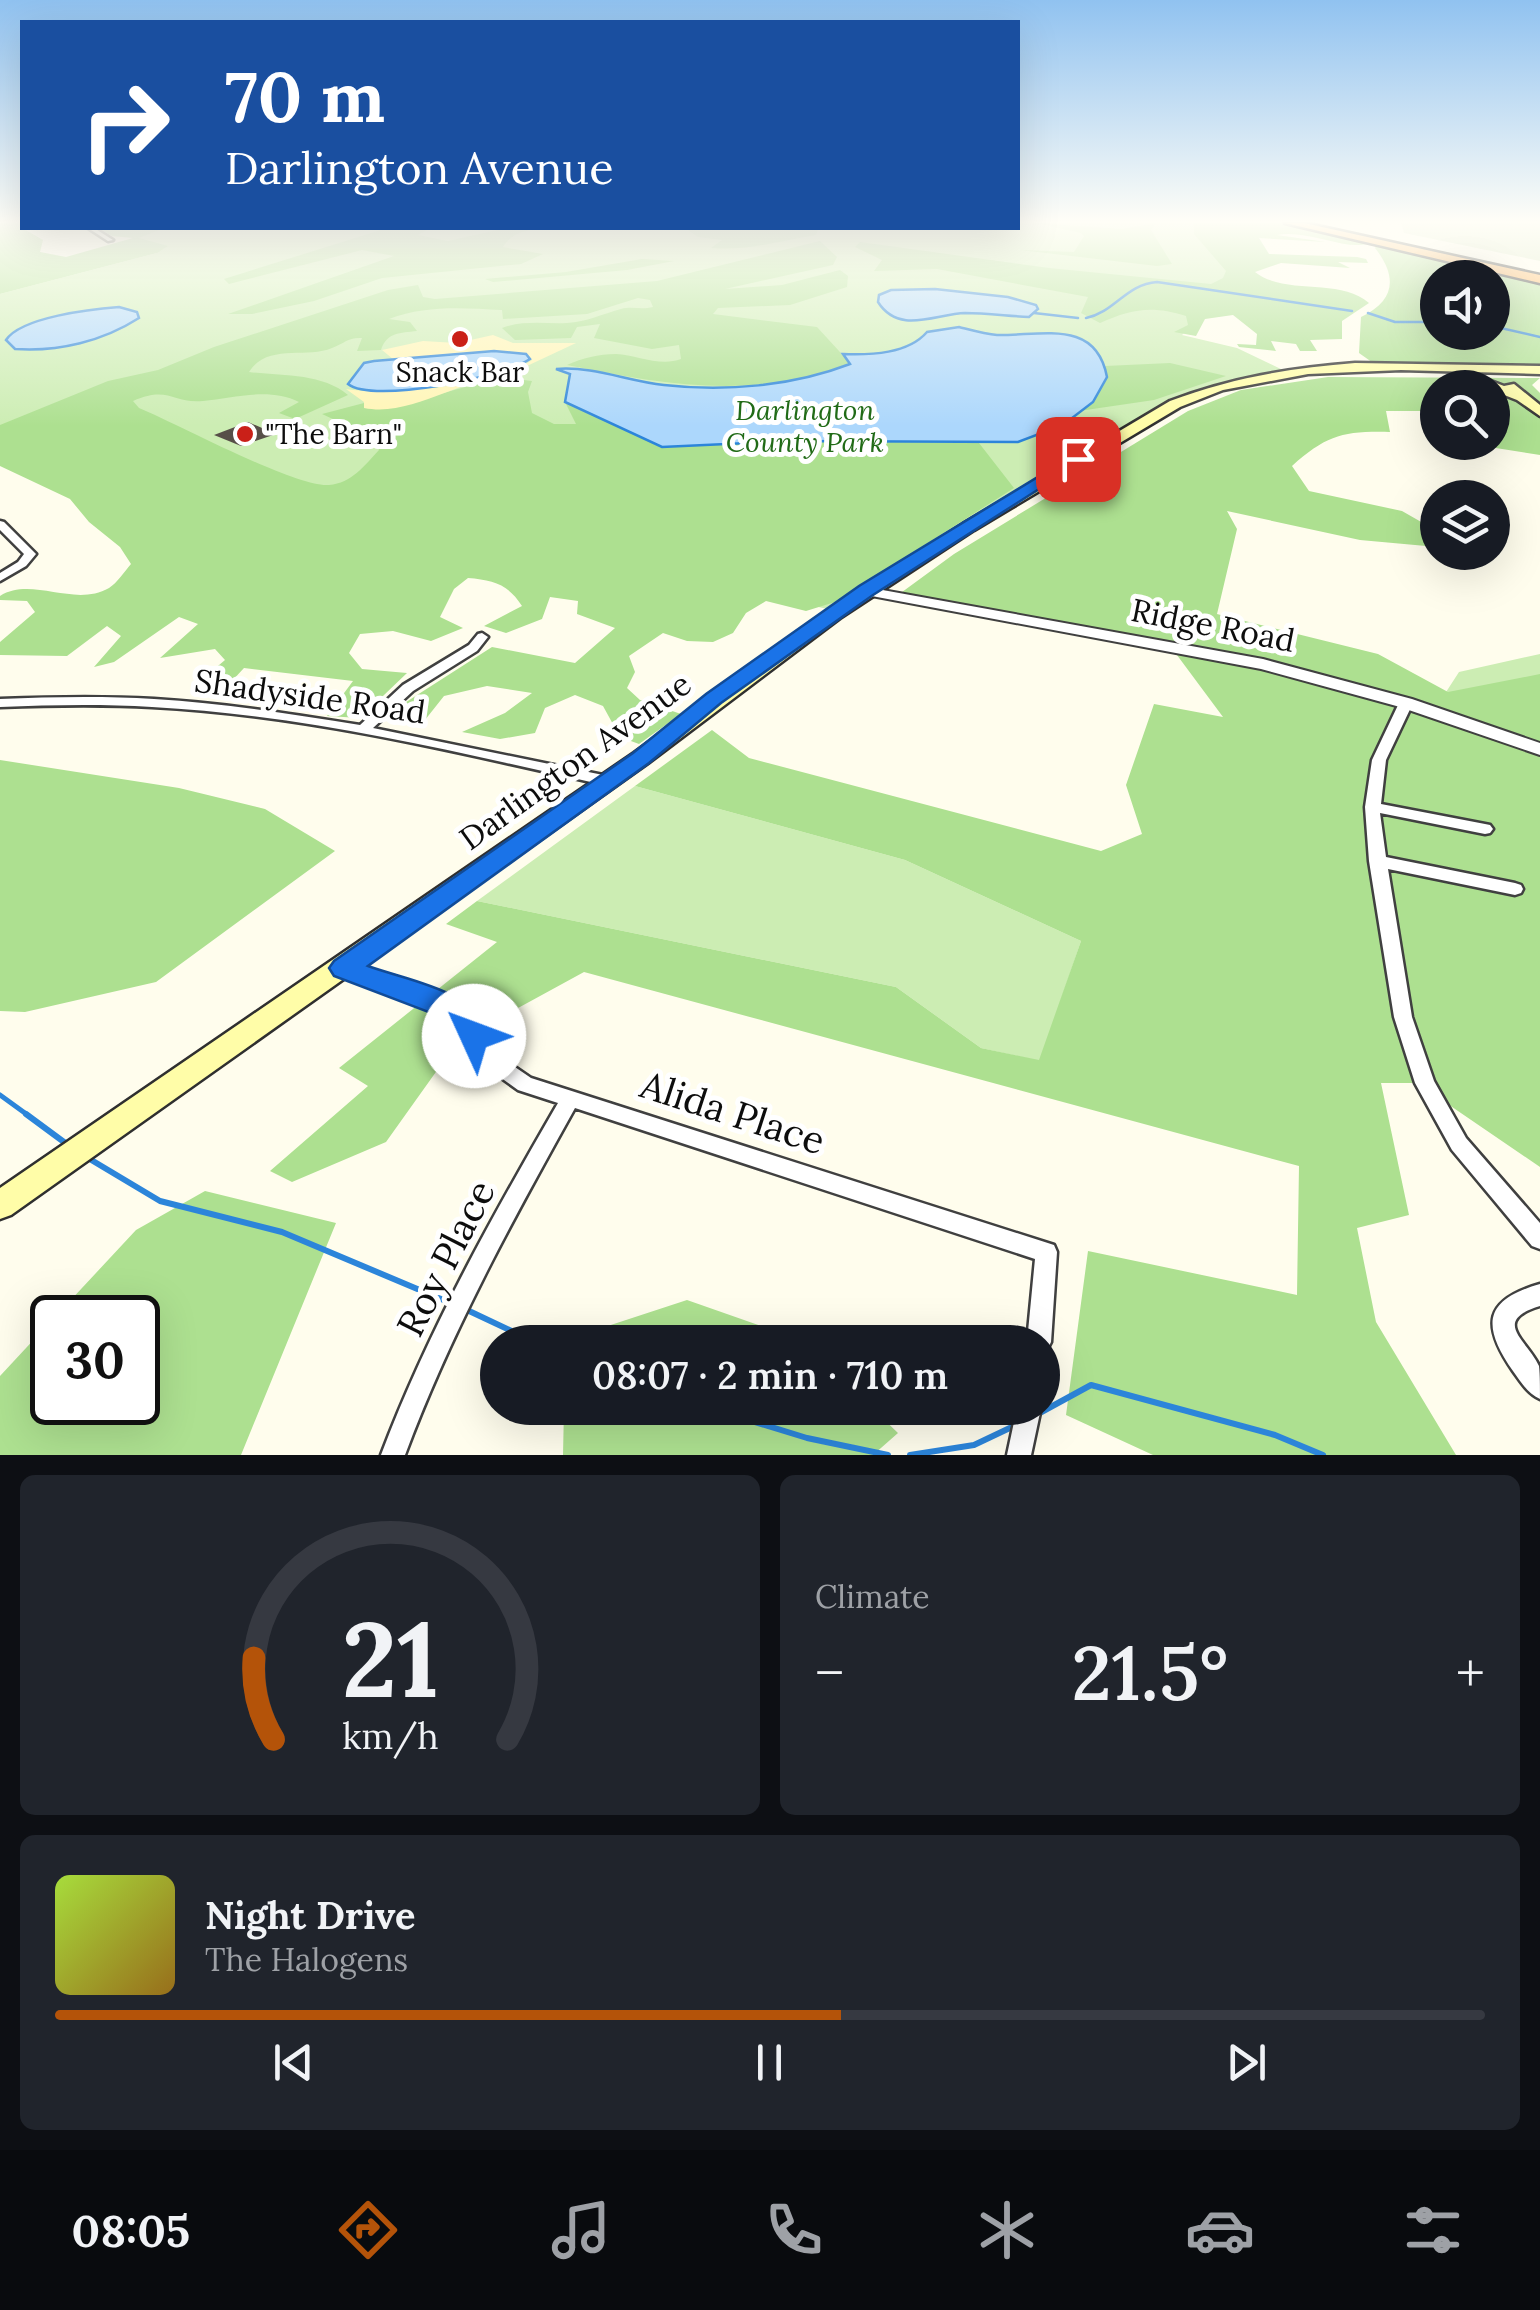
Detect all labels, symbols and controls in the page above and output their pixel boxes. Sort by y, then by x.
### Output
text: 70 m [225,52,385,141]
icon: right [60,60,190,190]
text: Darlington Avenue [225,139,614,196]
map controls [1420,260,1510,570]
button: sound [1420,260,1510,350]
marker: Snack Bar [449,328,471,350]
place label: Snack Bar [396,354,524,390]
button: search [1420,370,1510,460]
park label: Darlington County Park [726,392,884,460]
place label: "The Barn" [265,416,402,452]
pin [1036,417,1121,502]
marker: "The Barn" [234,423,256,445]
icon: arrive [1051,432,1106,487]
button: layers [1420,480,1510,570]
street label: Ridge Road [1128,589,1298,661]
street label: Shadyside Road [192,660,428,732]
street label: Darlington Avenue [451,663,699,859]
position arrow [422,984,526,1088]
street label: Alida Place [634,1059,831,1164]
street label: Roy Place [385,1172,506,1345]
speed limit sign: 30 [30,1295,160,1425]
text: 08:07 · 2 min · 710 m [592,1351,948,1399]
text: Climate [815,1576,930,1617]
text: 21 [341,1592,439,1725]
text: 21.5° [1071,1625,1229,1721]
text: − [815,1638,844,1708]
text: + [1456,1638,1485,1708]
text: km/h [342,1713,438,1759]
text: Night Drive [205,1891,416,1939]
text: The Halogens [205,1939,408,1980]
icon: previous [266,2035,321,2090]
icon: pause [742,2035,797,2090]
icon: next [1219,2035,1274,2090]
icon: directions [333,2195,403,2265]
icon: music [546,2195,616,2265]
icon: phone [759,2195,829,2265]
icon: climate [972,2195,1042,2265]
icon: car [1185,2195,1255,2265]
icon: filters [1398,2195,1468,2265]
text: 08:05 [72,2202,190,2259]

